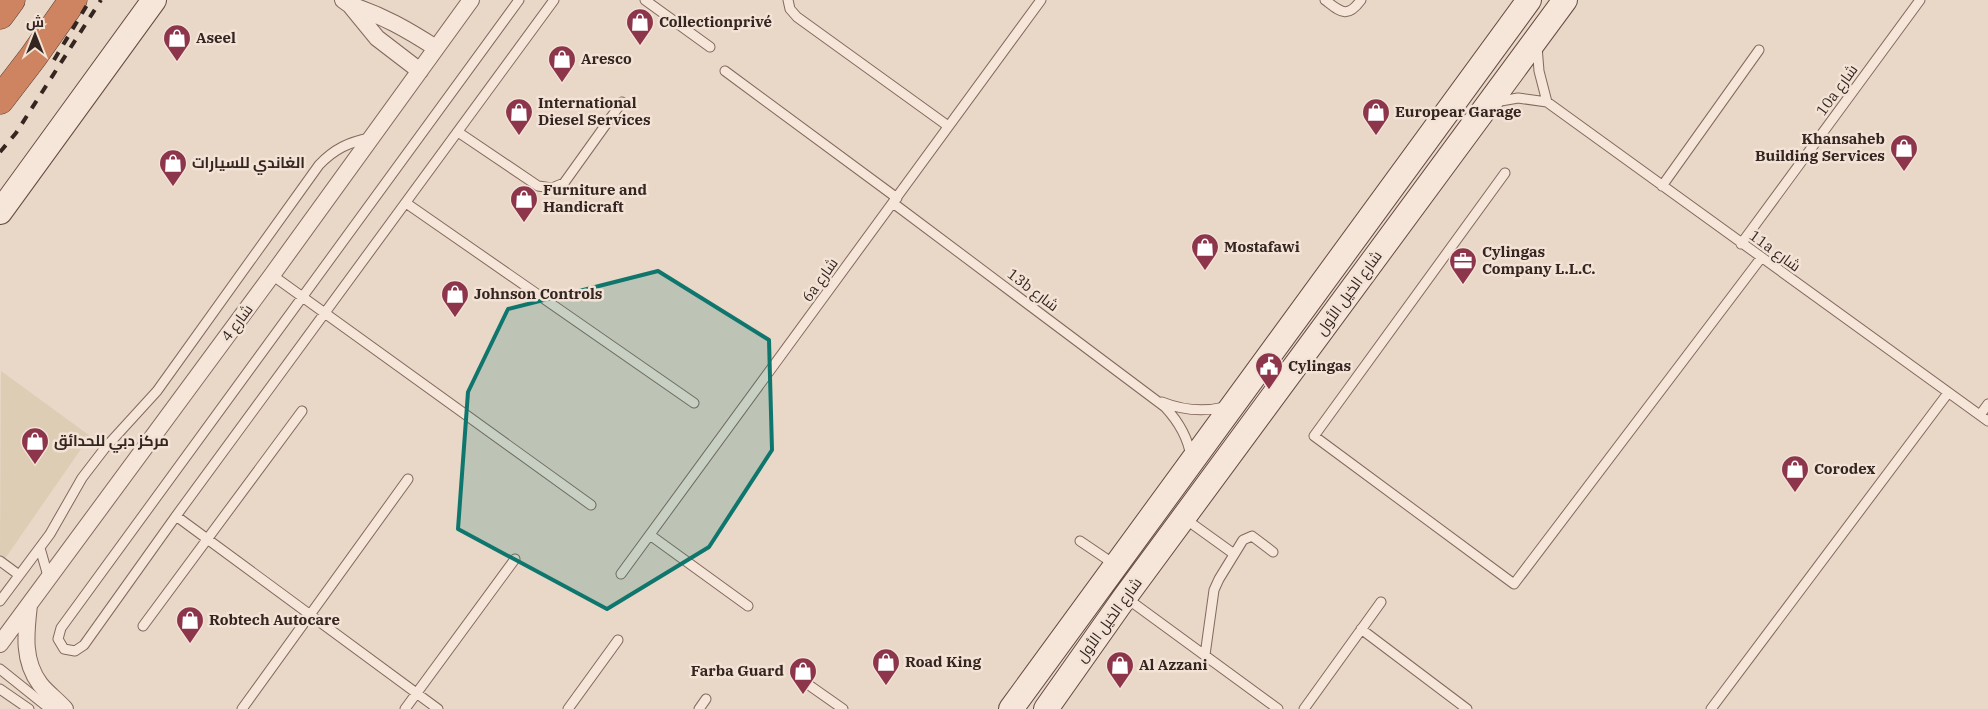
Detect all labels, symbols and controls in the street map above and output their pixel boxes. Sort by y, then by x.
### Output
shop icon: Collectionprivé [625,7,655,46]
north arrow [10,10,60,60]
place label: Collectionprivé [659,12,772,31]
text: ش [26,13,44,31]
shop icon: Aseel [162,23,192,62]
place label: Aseel [196,28,236,47]
shop icon: Aresco [547,44,577,83]
place label: Aresco [581,49,632,68]
street label: 10a شارع [1812,60,1863,120]
place label: International Diesel Services [538,93,651,129]
shop icon: International Diesel Services [504,97,534,136]
shop icon: Europear Garage [1361,97,1391,136]
place label: Europear Garage [1395,102,1521,121]
place label: Khansaheb Building Services [1755,129,1885,165]
shop icon: Khansaheb Building Services [1889,133,1919,172]
shop icon: الغاندي للسيارات [158,148,188,187]
place label: الغاندي للسيارات [192,153,305,175]
place label: Furniture and Handicraft [543,180,647,216]
shop icon: Furniture and Handicraft [509,184,539,223]
street label: 11a شارع [1745,226,1805,277]
shop icon: Mostafawi [1190,232,1220,271]
place label: Mostafawi [1224,237,1300,256]
place label: Cylingas Company L.L.C. [1482,242,1595,278]
office icon: Cylingas Company L.L.C. [1448,246,1478,285]
street label: شارع الخيل الأول [1312,247,1387,340]
street label: 6a شارع [797,254,844,307]
street label: 13b شارع [1003,264,1063,317]
shop icon: Johnson Controls [440,279,470,318]
place label: Johnson Controls [474,284,602,303]
street label: شارع 4 [217,300,258,346]
public building icon: Cylingas [1254,351,1284,390]
place label: Cylingas [1288,356,1351,375]
shop icon: مركز دبي للحدائق [20,426,50,465]
place label: مركز دبي للحدائق [54,431,169,453]
shop icon: Corodex [1780,454,1810,493]
place label: Corodex [1814,459,1876,478]
street label: شارع الخيل الأول [1072,574,1147,667]
shop icon: Robtech Autocare [175,605,205,644]
place label: Robtech Autocare [209,610,340,629]
shop icon: Road King [871,647,901,686]
shop icon: Al Azzani [1105,650,1135,689]
place label: Road King [905,652,982,671]
place label: Al Azzani [1139,655,1207,674]
shop icon: Farba Guard [788,656,818,695]
place label: Farba Guard [691,661,785,680]

